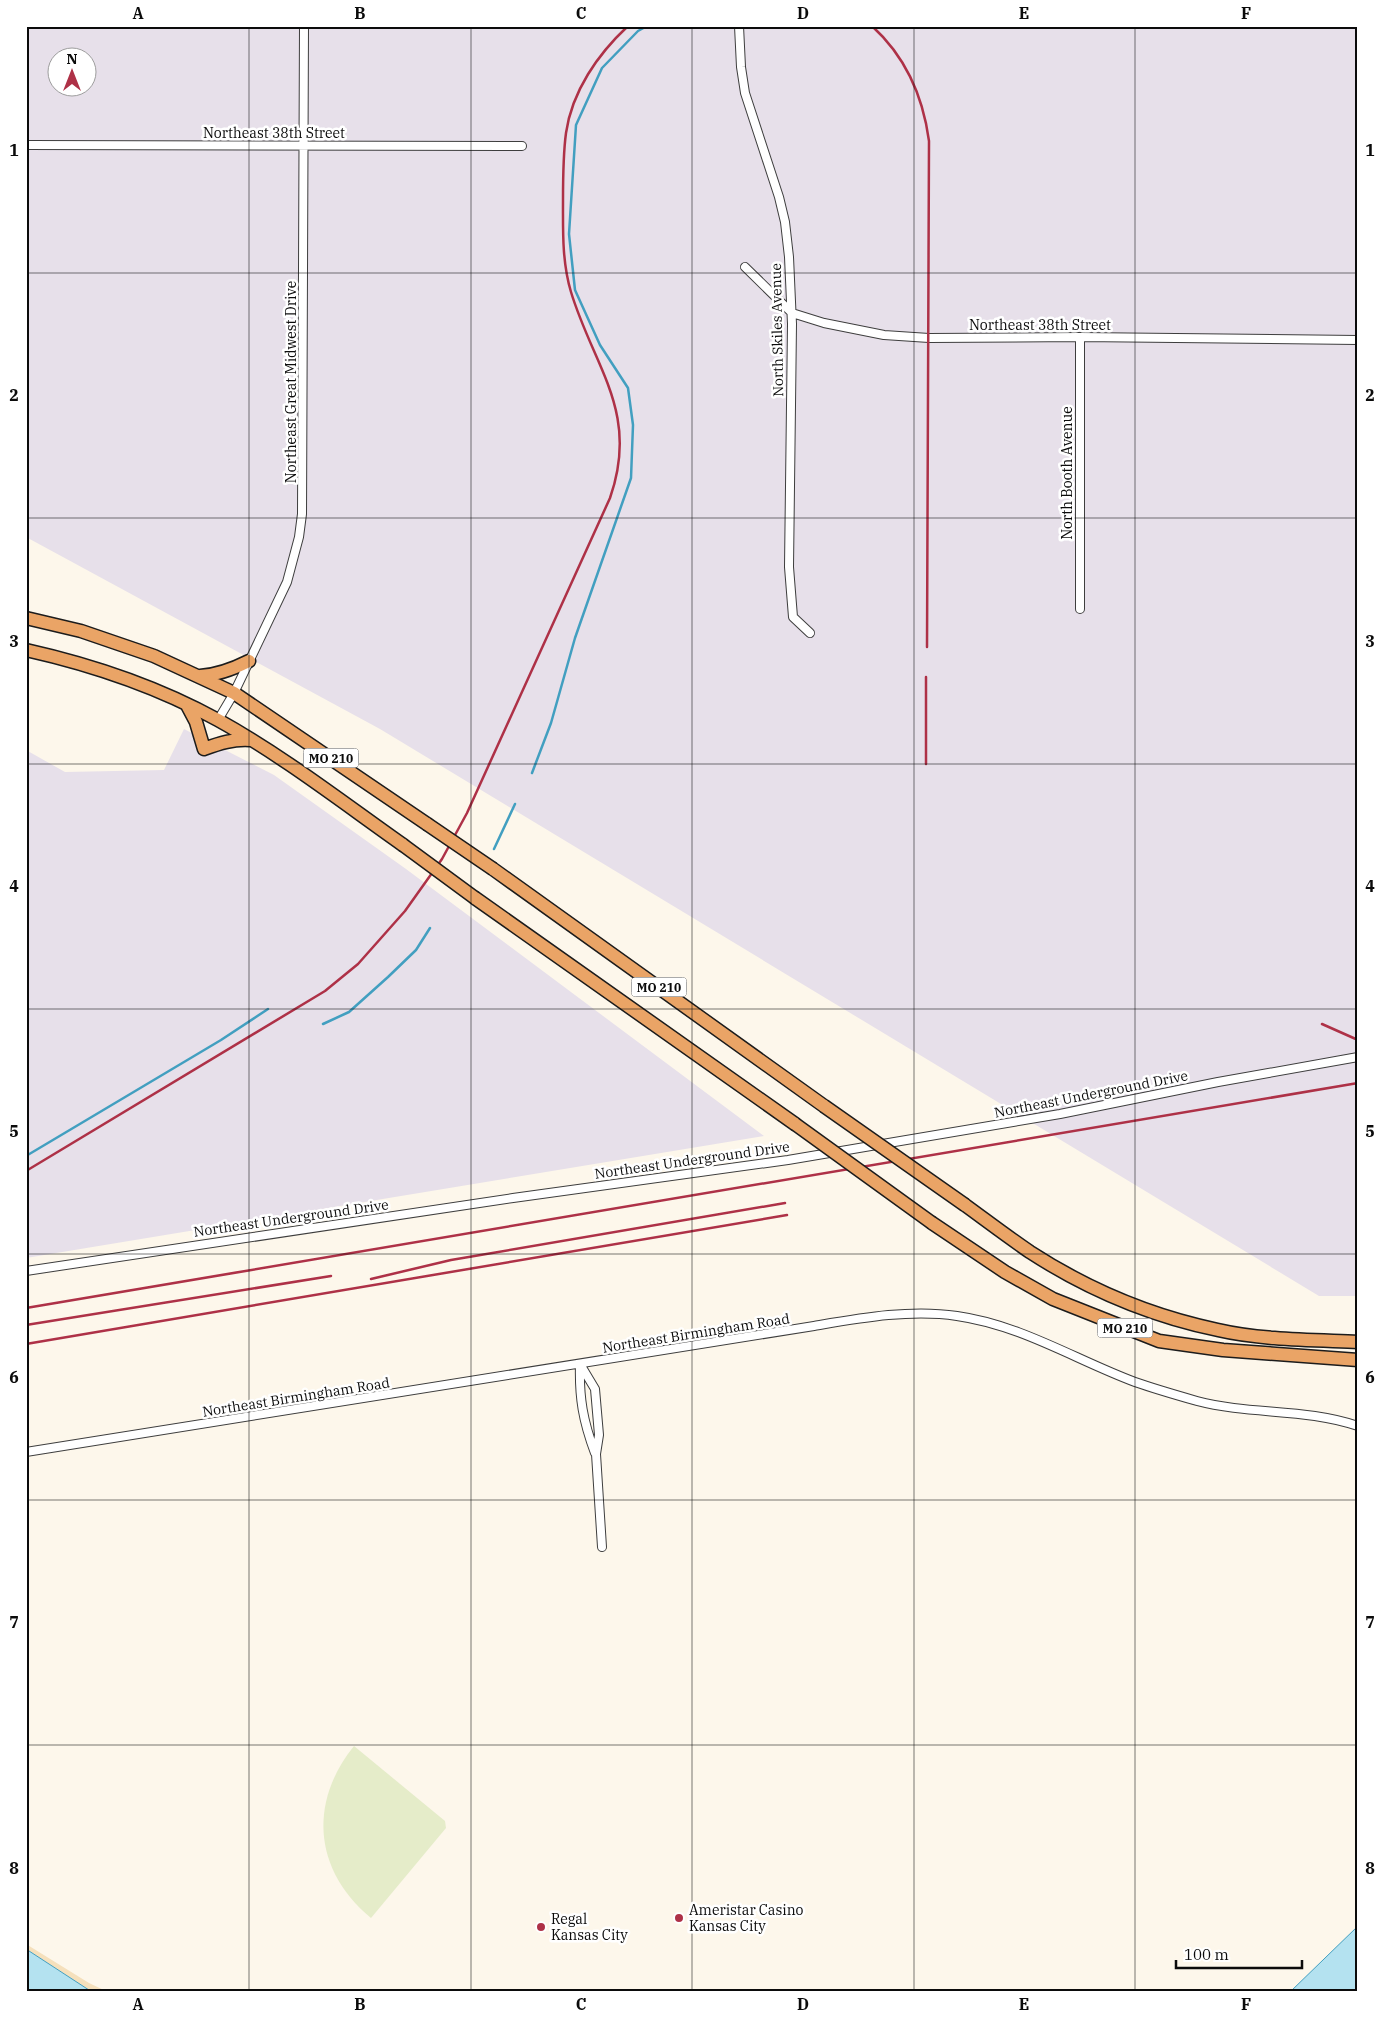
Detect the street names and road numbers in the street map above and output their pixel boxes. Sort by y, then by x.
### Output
street label: Northeast 38th Street [203,124,345,142]
street label: North Skiles Avenue [767,263,787,397]
street label: Northeast Great Midwest Drive [282,281,300,483]
street label: Northeast 38th Street [969,316,1111,334]
street label: North Booth Avenue [1058,406,1076,540]
road number: MO 210 [304,748,358,768]
road number: MO 210 [632,978,686,996]
street label: Northeast Underground Drive [993,1066,1189,1122]
street label: Northeast Underground Drive [593,1137,791,1183]
street label: Northeast Underground Drive [192,1195,390,1241]
street label: Northeast Birmingham Road [601,1309,792,1357]
road number: MO 210 [1098,1319,1152,1338]
street label: Northeast Birmingham Road [201,1373,392,1421]

